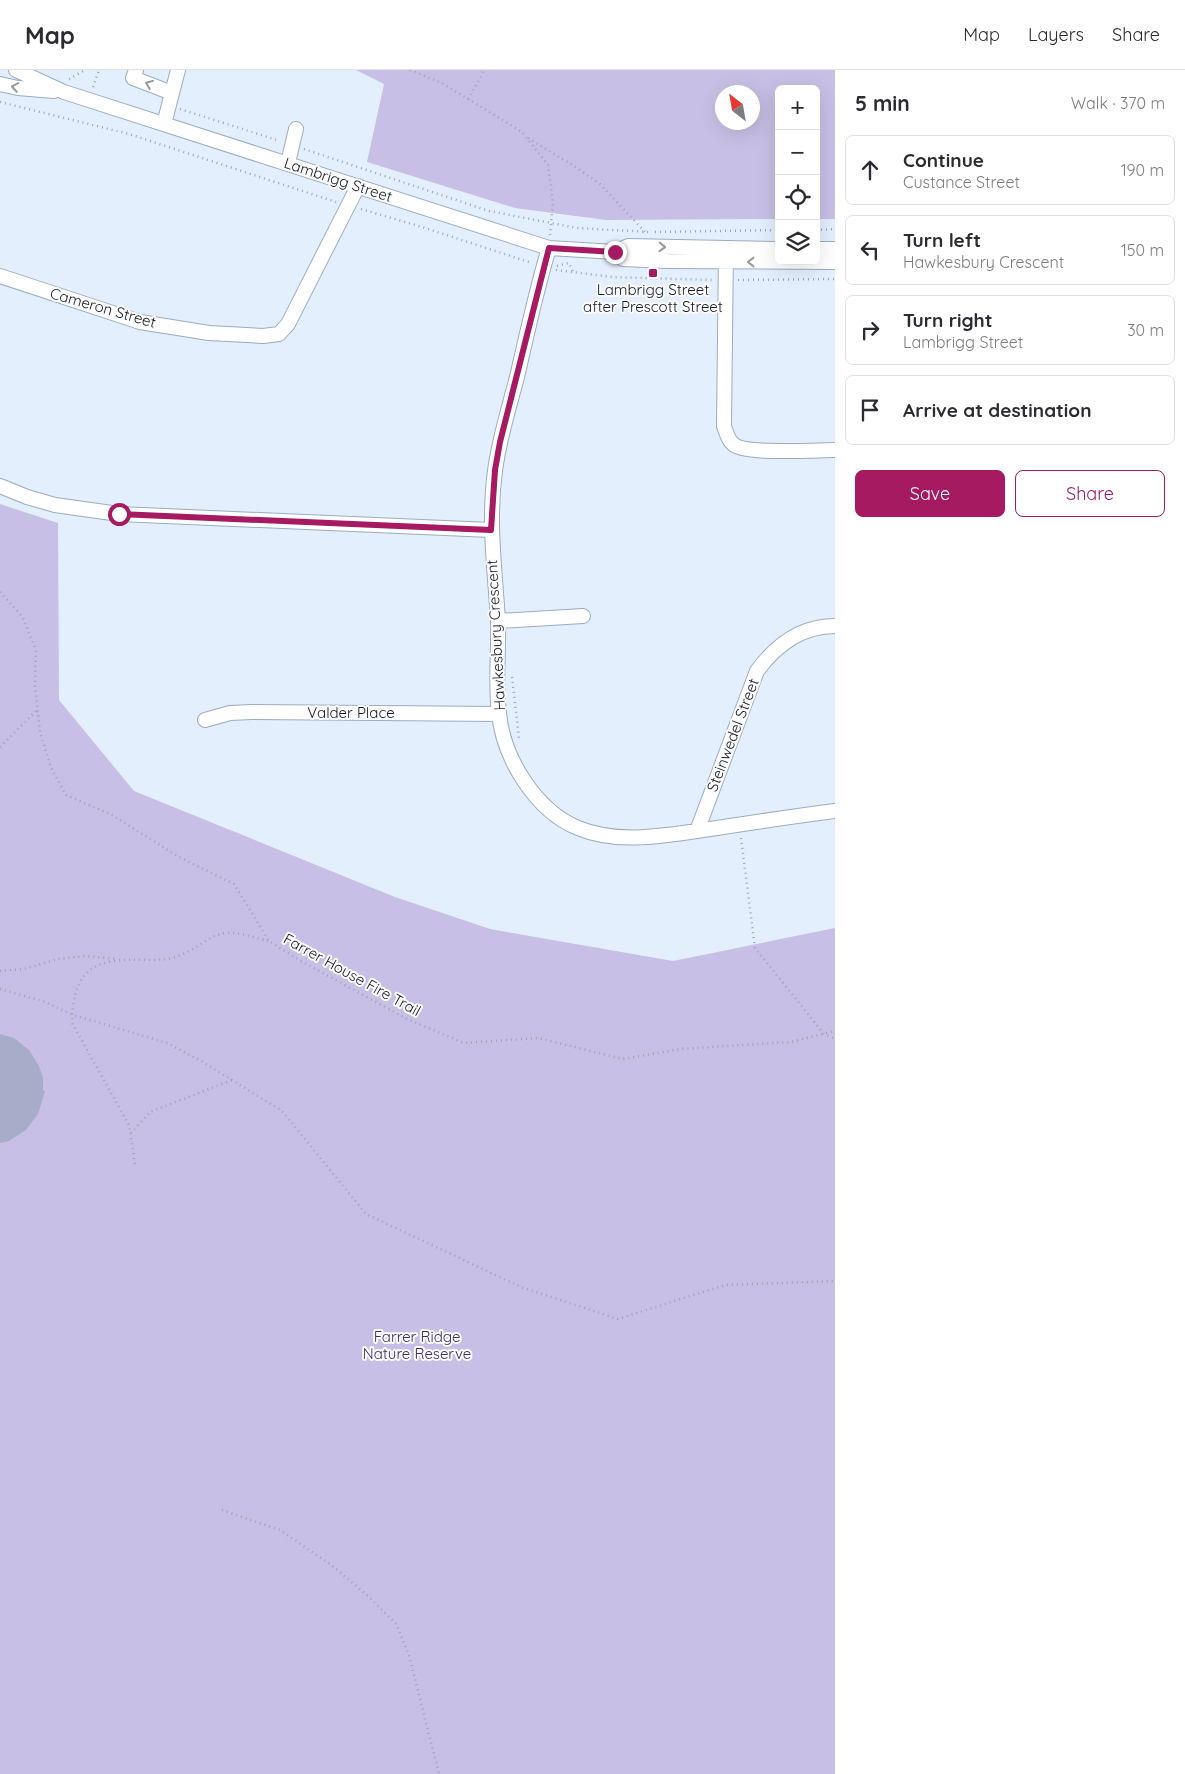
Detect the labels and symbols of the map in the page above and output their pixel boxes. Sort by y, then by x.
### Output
one-way arrow [145,80,154,90]
one-way arrow [10,83,19,93]
north arrow [715,85,760,130]
street label: Lambrigg Street [282,153,395,206]
route end [604,241,627,264]
one-way arrow [658,242,666,252]
one-way arrow [747,257,755,267]
marker: Lambrigg Street after Prescott Street [647,267,659,279]
place label: Lambrigg Street after Prescott Street [583,280,723,316]
street label: Cameron Street [48,283,158,332]
route start [108,503,131,526]
street label: Hawkesbury Crescent [482,559,509,711]
street label: Steinwedel Street [702,676,763,794]
street label: Valder Place [307,703,395,722]
street label: Farrer House Fire Trail [280,929,424,1020]
park label: Farrer Ridge Nature Reserve [363,1327,471,1363]

